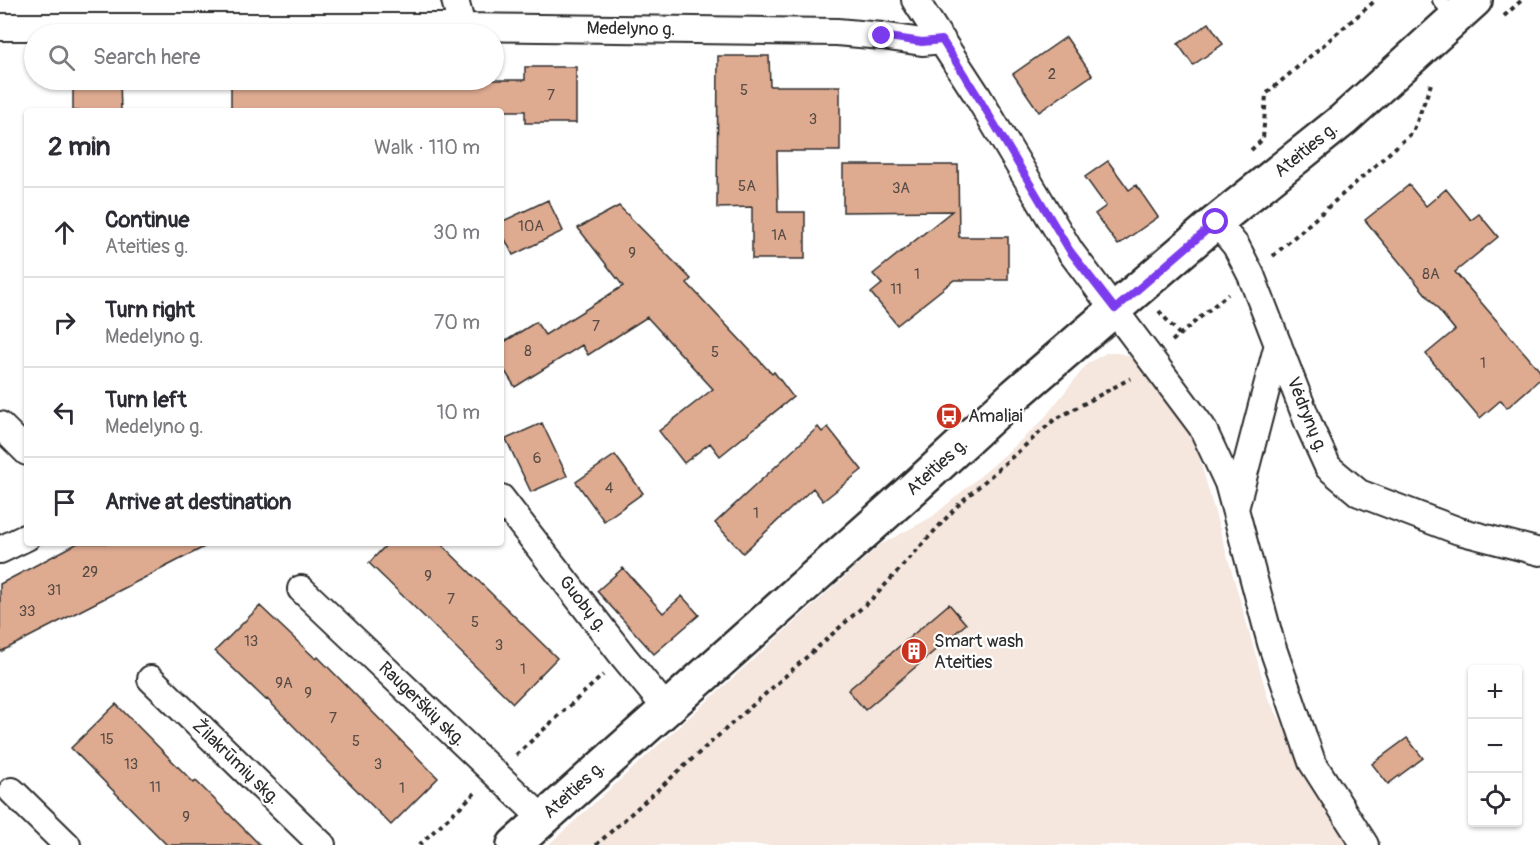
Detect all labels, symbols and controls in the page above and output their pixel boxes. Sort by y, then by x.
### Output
street label: Medelyno g. [586,17,676,41]
route end [868,22,894,48]
search box [24,24,504,90]
icon: search [45,41,78,74]
text: Search here [93,43,200,71]
house number: 2 [1048,65,1056,84]
house number: 5 [740,81,748,100]
house number: 7 [547,86,555,105]
house number: 3 [809,110,817,129]
street label: Ateities g. [1270,117,1342,183]
text: 2 min [48,131,110,163]
text: Walk · 110 m [374,135,480,160]
house number: 5A [738,177,756,196]
house number: 3A [892,179,910,198]
text: Continue [105,206,189,234]
route start [1202,208,1228,234]
icon: ahead [48,216,81,249]
house number: 10A [518,217,544,236]
text: 30 m [433,220,480,245]
house number: 1A [771,226,787,245]
text: Ateities g. [105,234,189,259]
house number: 9 [628,244,636,263]
house number: 1 [914,265,920,284]
house number: 8A [1422,265,1440,284]
house number: 11 [890,280,902,299]
text: Turn right [105,296,195,324]
icon: right [48,306,81,339]
text: 70 m [434,310,480,335]
house number: 7 [592,317,600,336]
text: Medelyno g. [105,324,204,349]
house number: 8 [524,342,532,361]
house number: 5 [711,343,719,362]
house number: 1 [1480,354,1486,373]
street label: Vėdrynų g. [1281,374,1333,456]
text: Turn left [105,386,187,414]
icon: left [48,396,81,429]
text: 10 m [436,400,480,425]
bus stop icon: Amaliai [934,401,964,431]
place label: Amaliai [968,405,1023,428]
text: Medelyno g. [105,414,204,439]
street label: Ateities g. [901,433,973,501]
house number: 6 [533,449,541,468]
house number: 4 [605,479,614,498]
icon: arrive [48,486,81,519]
text: Arrive at destination [105,488,291,516]
house number: 1 [753,504,759,523]
house number: 29 [82,563,98,582]
house number: 9 [424,567,432,586]
street label: Guobų g. [554,571,612,637]
house number: 31 [47,581,61,600]
house number: 7 [447,590,455,609]
house number: 33 [19,602,35,621]
house number: 5 [471,613,479,632]
place label: Smart wash Ateities [934,630,1023,674]
house number: 13 [244,632,258,651]
house number: 3 [495,636,503,655]
building icon: Smart wash Ateities [899,636,929,666]
street label: Raugerškių skg. [374,657,470,751]
house number: 1 [520,660,526,679]
map controls [1468,665,1522,827]
button: + [1468,665,1522,719]
house number: 9A [275,674,293,693]
house number: 9 [304,684,312,703]
house number: 7 [329,709,337,728]
street label: Žilakrūmių skg. [187,715,285,809]
button: − [1468,719,1522,773]
house number: 15 [100,730,114,749]
house number: 5 [352,732,360,751]
house number: 13 [124,755,138,774]
house number: 3 [374,755,382,774]
street label: Ateities g. [538,756,610,824]
button: locate [1468,773,1522,827]
house number: 11 [149,778,161,797]
house number: 1 [399,779,405,798]
house number: 9 [182,808,190,827]

